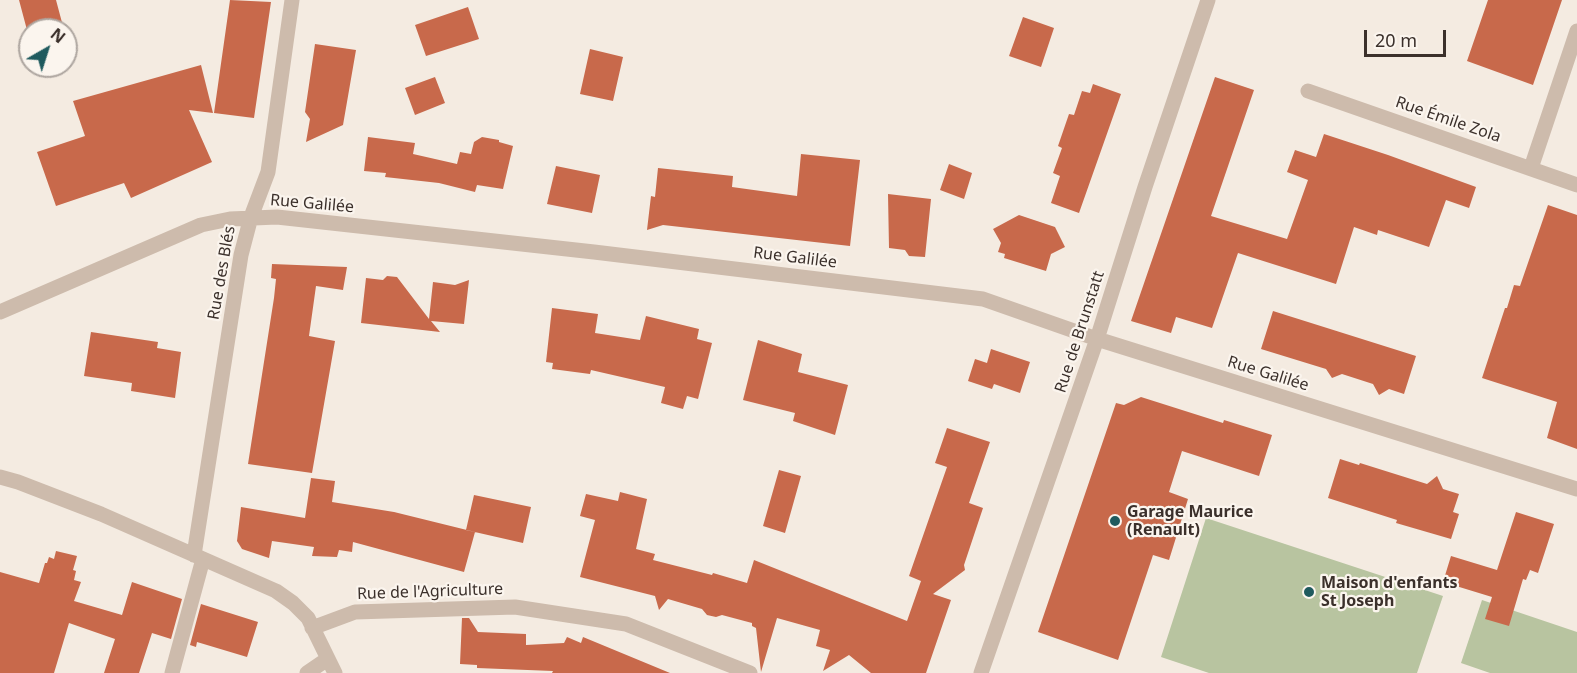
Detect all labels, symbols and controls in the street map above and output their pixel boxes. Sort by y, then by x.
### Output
north arrow [18,18,78,78]
scale bar [1367,18,1450,56]
text: N [46,23,70,48]
text: 20 m [1375,28,1417,52]
street label: Rue Émile Zola [1393,93,1503,147]
street label: Rue Galilée [269,191,355,217]
street label: Rue des Blés [204,225,240,321]
street label: Rue Galilée [752,243,838,273]
street label: Rue de Brunstatt [1051,269,1109,395]
street label: Rue Galilée [1225,353,1311,395]
place label: Garage Maurice (Renault) [1127,502,1253,540]
marker: Garage Maurice (Renault) [1108,514,1122,528]
place label: Maison d'enfants St Joseph [1321,573,1458,611]
street label: Rue de l'Agriculture [357,580,503,604]
marker: Maison d'enfants St Joseph [1302,585,1316,599]

